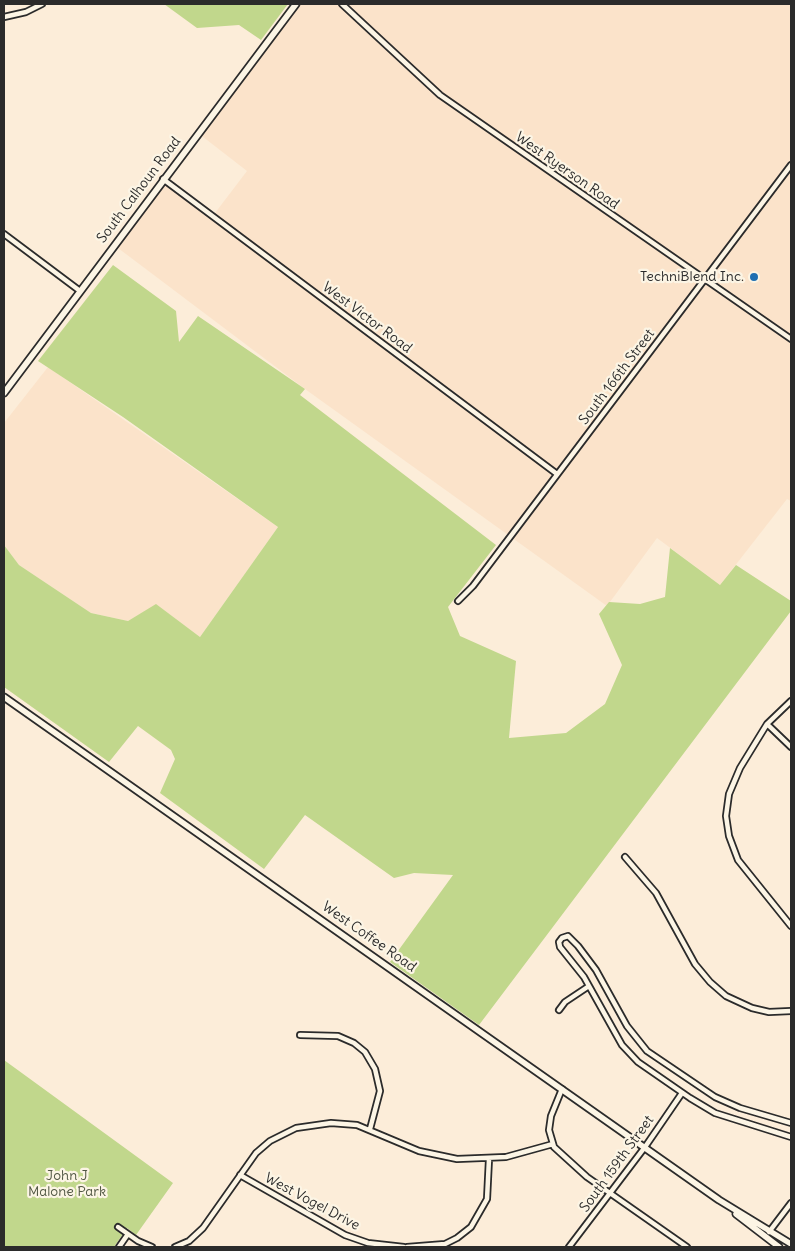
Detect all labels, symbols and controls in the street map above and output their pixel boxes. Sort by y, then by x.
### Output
street label: West Ryerson Road [512,129,622,213]
street label: South Calhoun Road [94,134,184,246]
place label: TechniBlend Inc. [640,269,744,285]
marker: TechniBlend Inc. [748,271,760,283]
street label: West Victor Road [319,279,415,357]
street label: South 166th Street [576,326,658,428]
street label: West Coffee Road [319,898,419,976]
street label: South 159th Street [576,1113,658,1215]
park label: John J Malone Park [28,1168,106,1200]
street label: West Vogel Drive [262,1170,362,1234]

